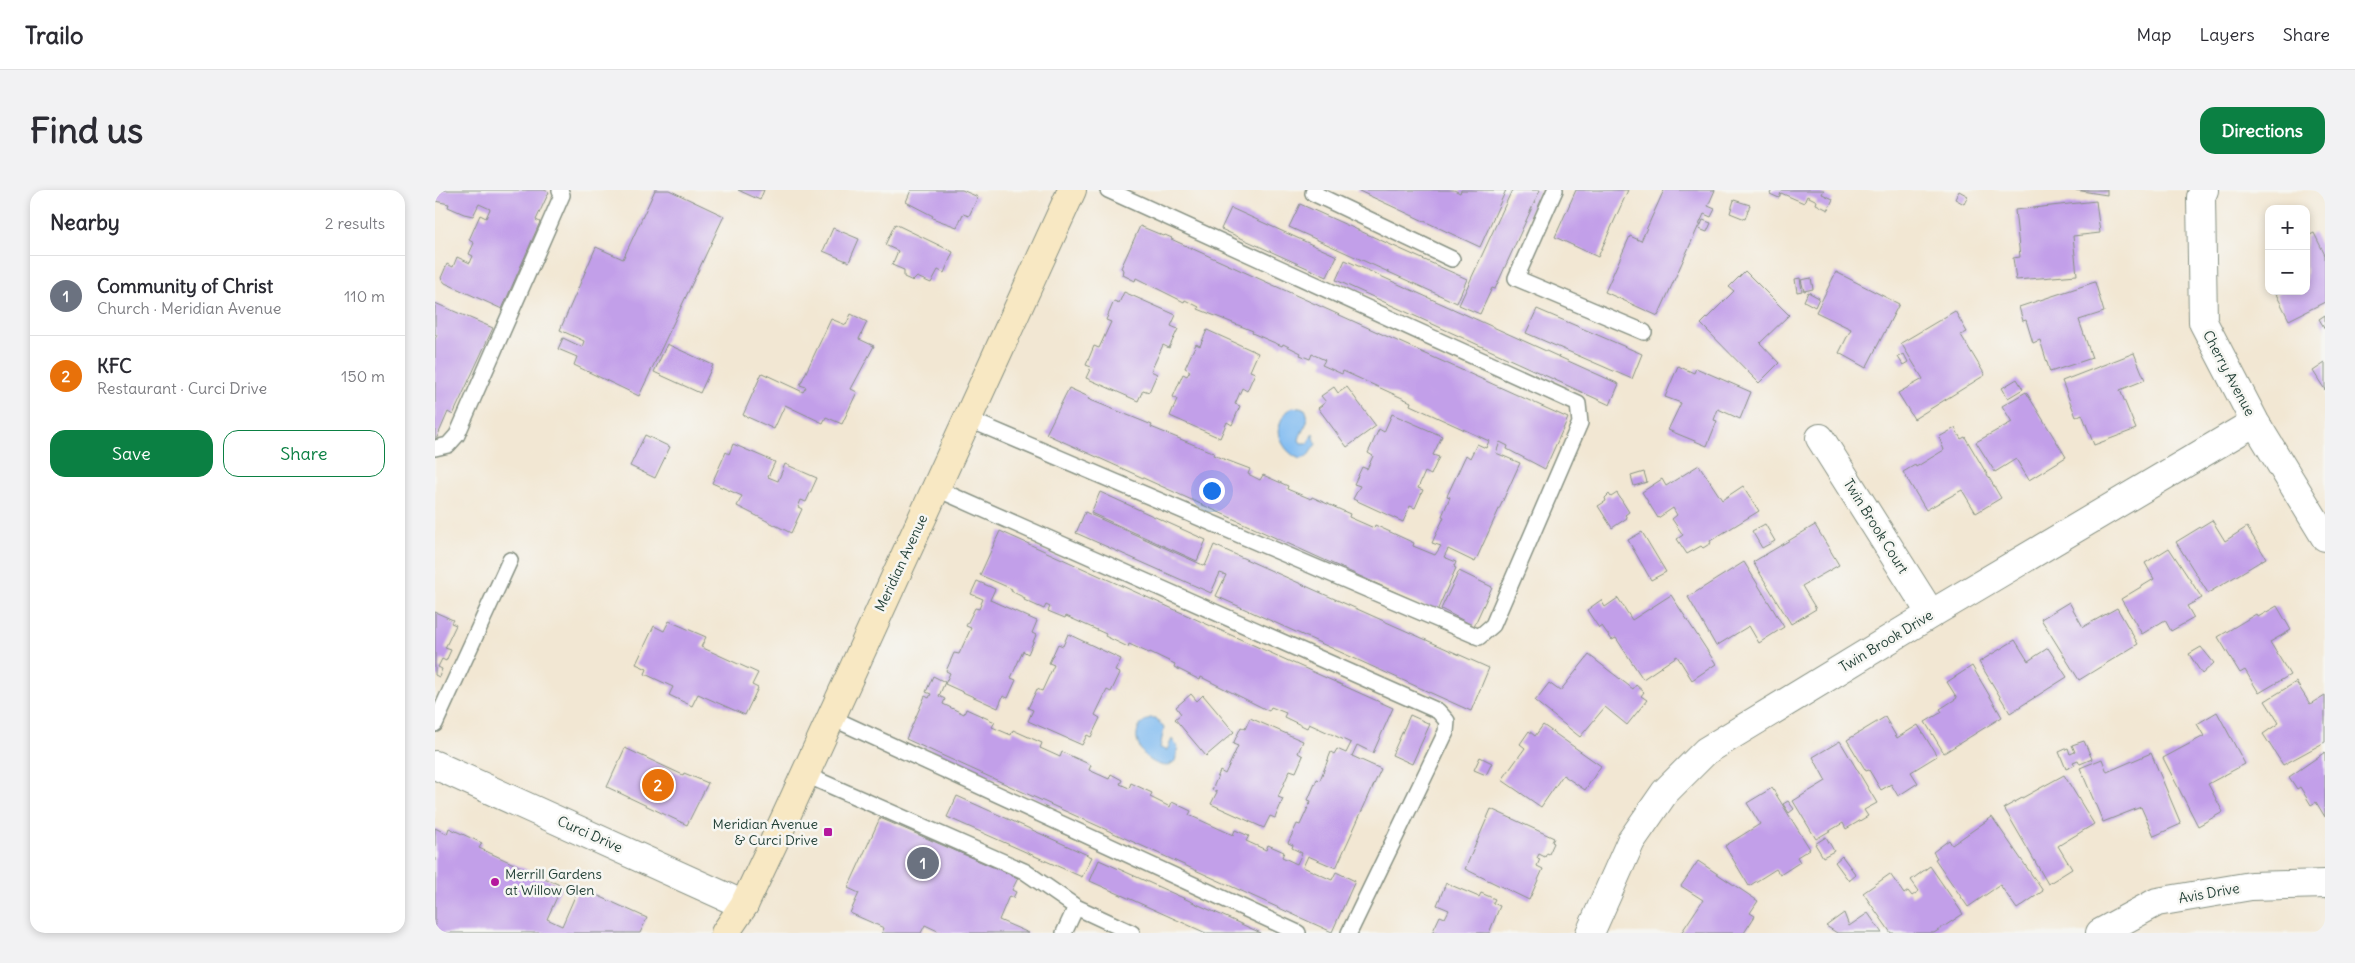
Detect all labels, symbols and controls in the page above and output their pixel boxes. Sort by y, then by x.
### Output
text: Trailo [25,20,83,50]
text: Map [2136,23,2171,46]
text: Layers [2199,23,2255,46]
text: Share [2283,23,2330,46]
button: Directions [2200,107,2325,154]
text: Find us [30,108,143,152]
map controls [2265,205,2310,295]
button: + [2265,205,2310,250]
text: Nearby [50,209,120,236]
text: 2 results [325,213,385,233]
button: − [2265,250,2310,295]
text: Community of Christ [97,274,273,298]
text: 1 [63,286,69,306]
text: 110 m [344,286,385,306]
text: Church · Meridian Avenue [97,298,281,318]
street label: Cherry Avenue [2199,327,2259,419]
text: KFC [97,354,132,378]
text: 2 [62,366,70,386]
text: 150 m [341,366,385,386]
text: Restaurant · Curci Drive [97,378,267,398]
button: Save [50,430,213,477]
button: Share [223,430,385,477]
street label: Twin Brook Court [1840,475,1913,577]
your location [1199,478,1225,504]
street label: Meridian Avenue [871,511,931,615]
street label: Twin Brook Drive [1836,606,1936,676]
pin: 2 [642,766,674,804]
street label: Curci Drive [555,812,625,856]
place label: Meridian Avenue & Curci Drive [713,815,818,849]
marker: Meridian Avenue & Curci Drive [822,826,834,838]
pin: 1 [907,844,939,882]
place label: Merrill Gardens at Willow Glen [505,865,602,899]
marker: Merrill Gardens at Willow Glen [489,876,501,888]
street label: Avis Drive [2177,879,2241,907]

